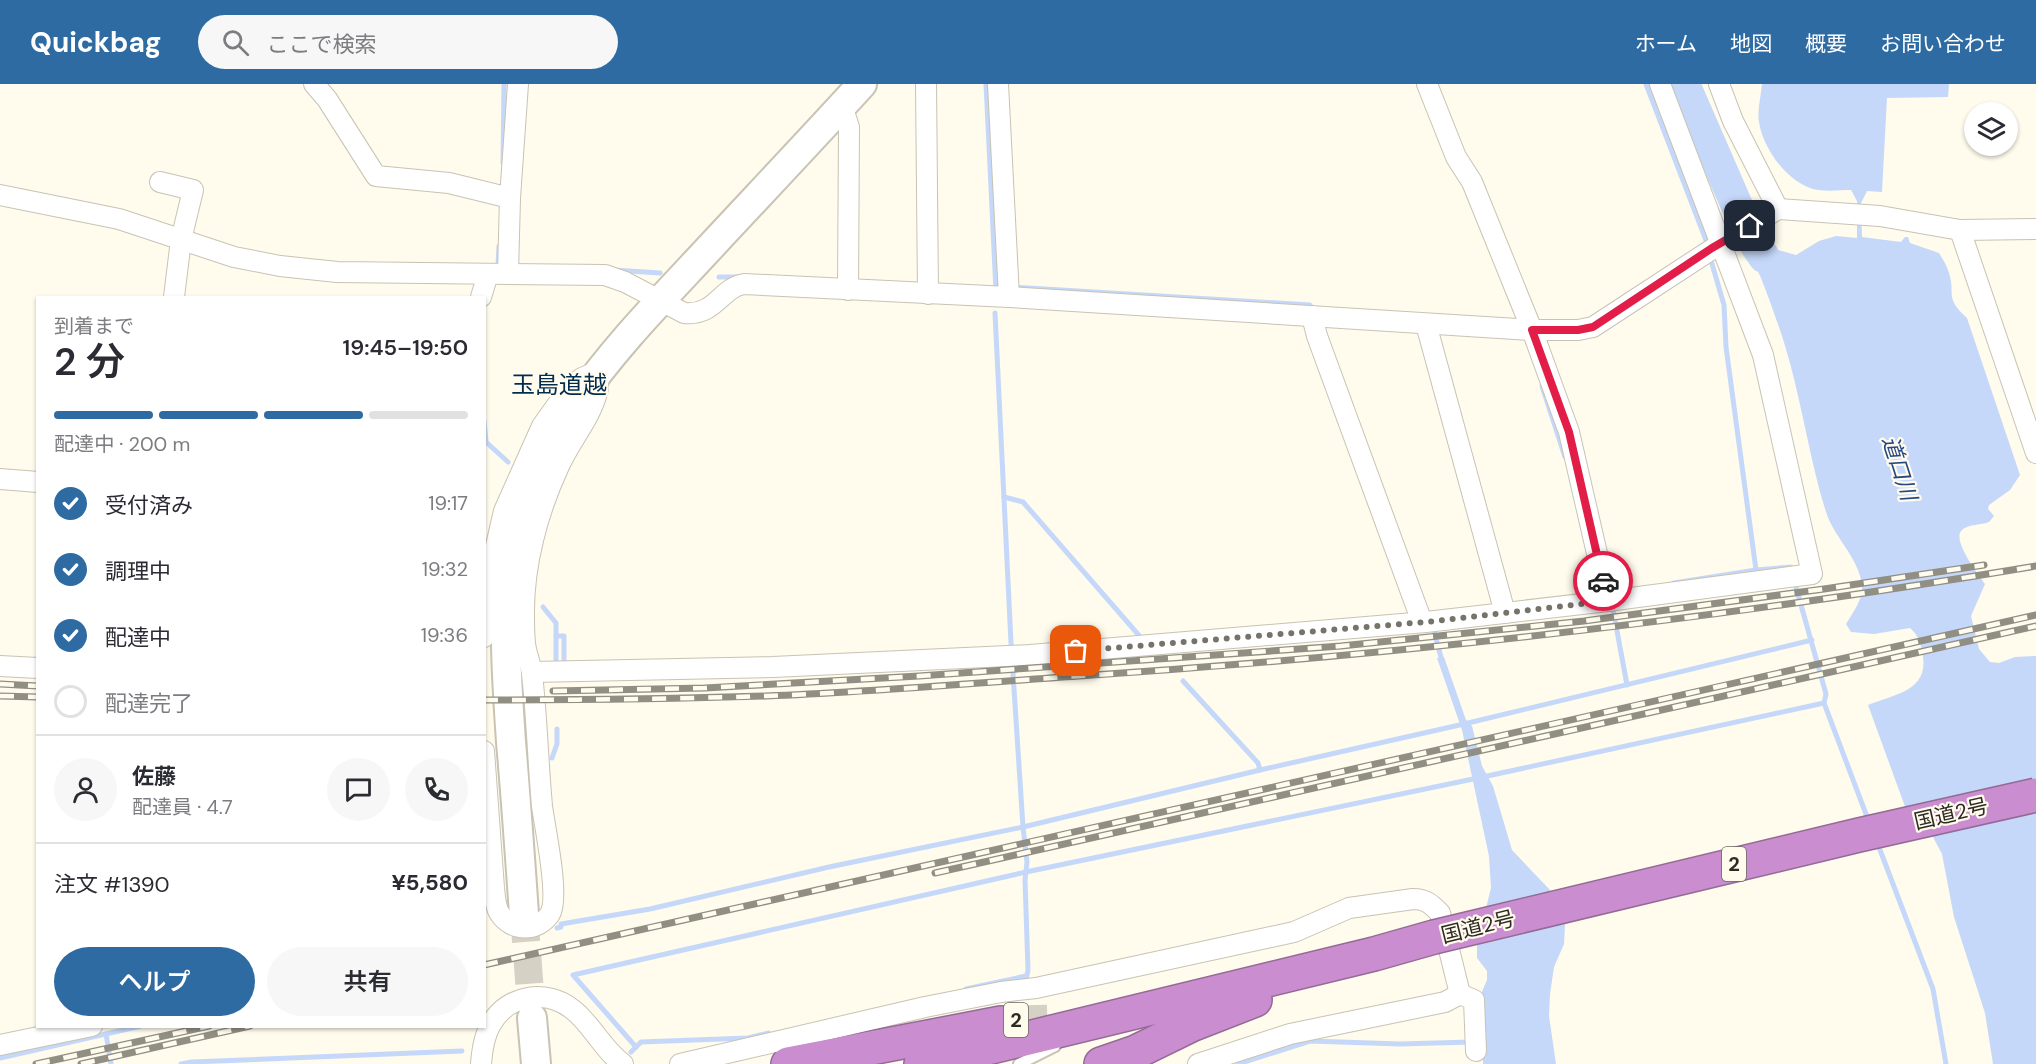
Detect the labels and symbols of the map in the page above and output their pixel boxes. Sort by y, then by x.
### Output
pin [1724,200,1775,251]
district label: 玉島道越 [511,369,607,400]
water label: 道口川 [1876,432,1924,506]
courier [1573,551,1633,611]
pin [1050,625,1101,676]
street label: 国道2号 [1911,792,1991,836]
road number: 2 [1722,847,1746,881]
street label: 国道2号 [1438,904,1518,950]
road number: 2 [1004,1003,1028,1037]

